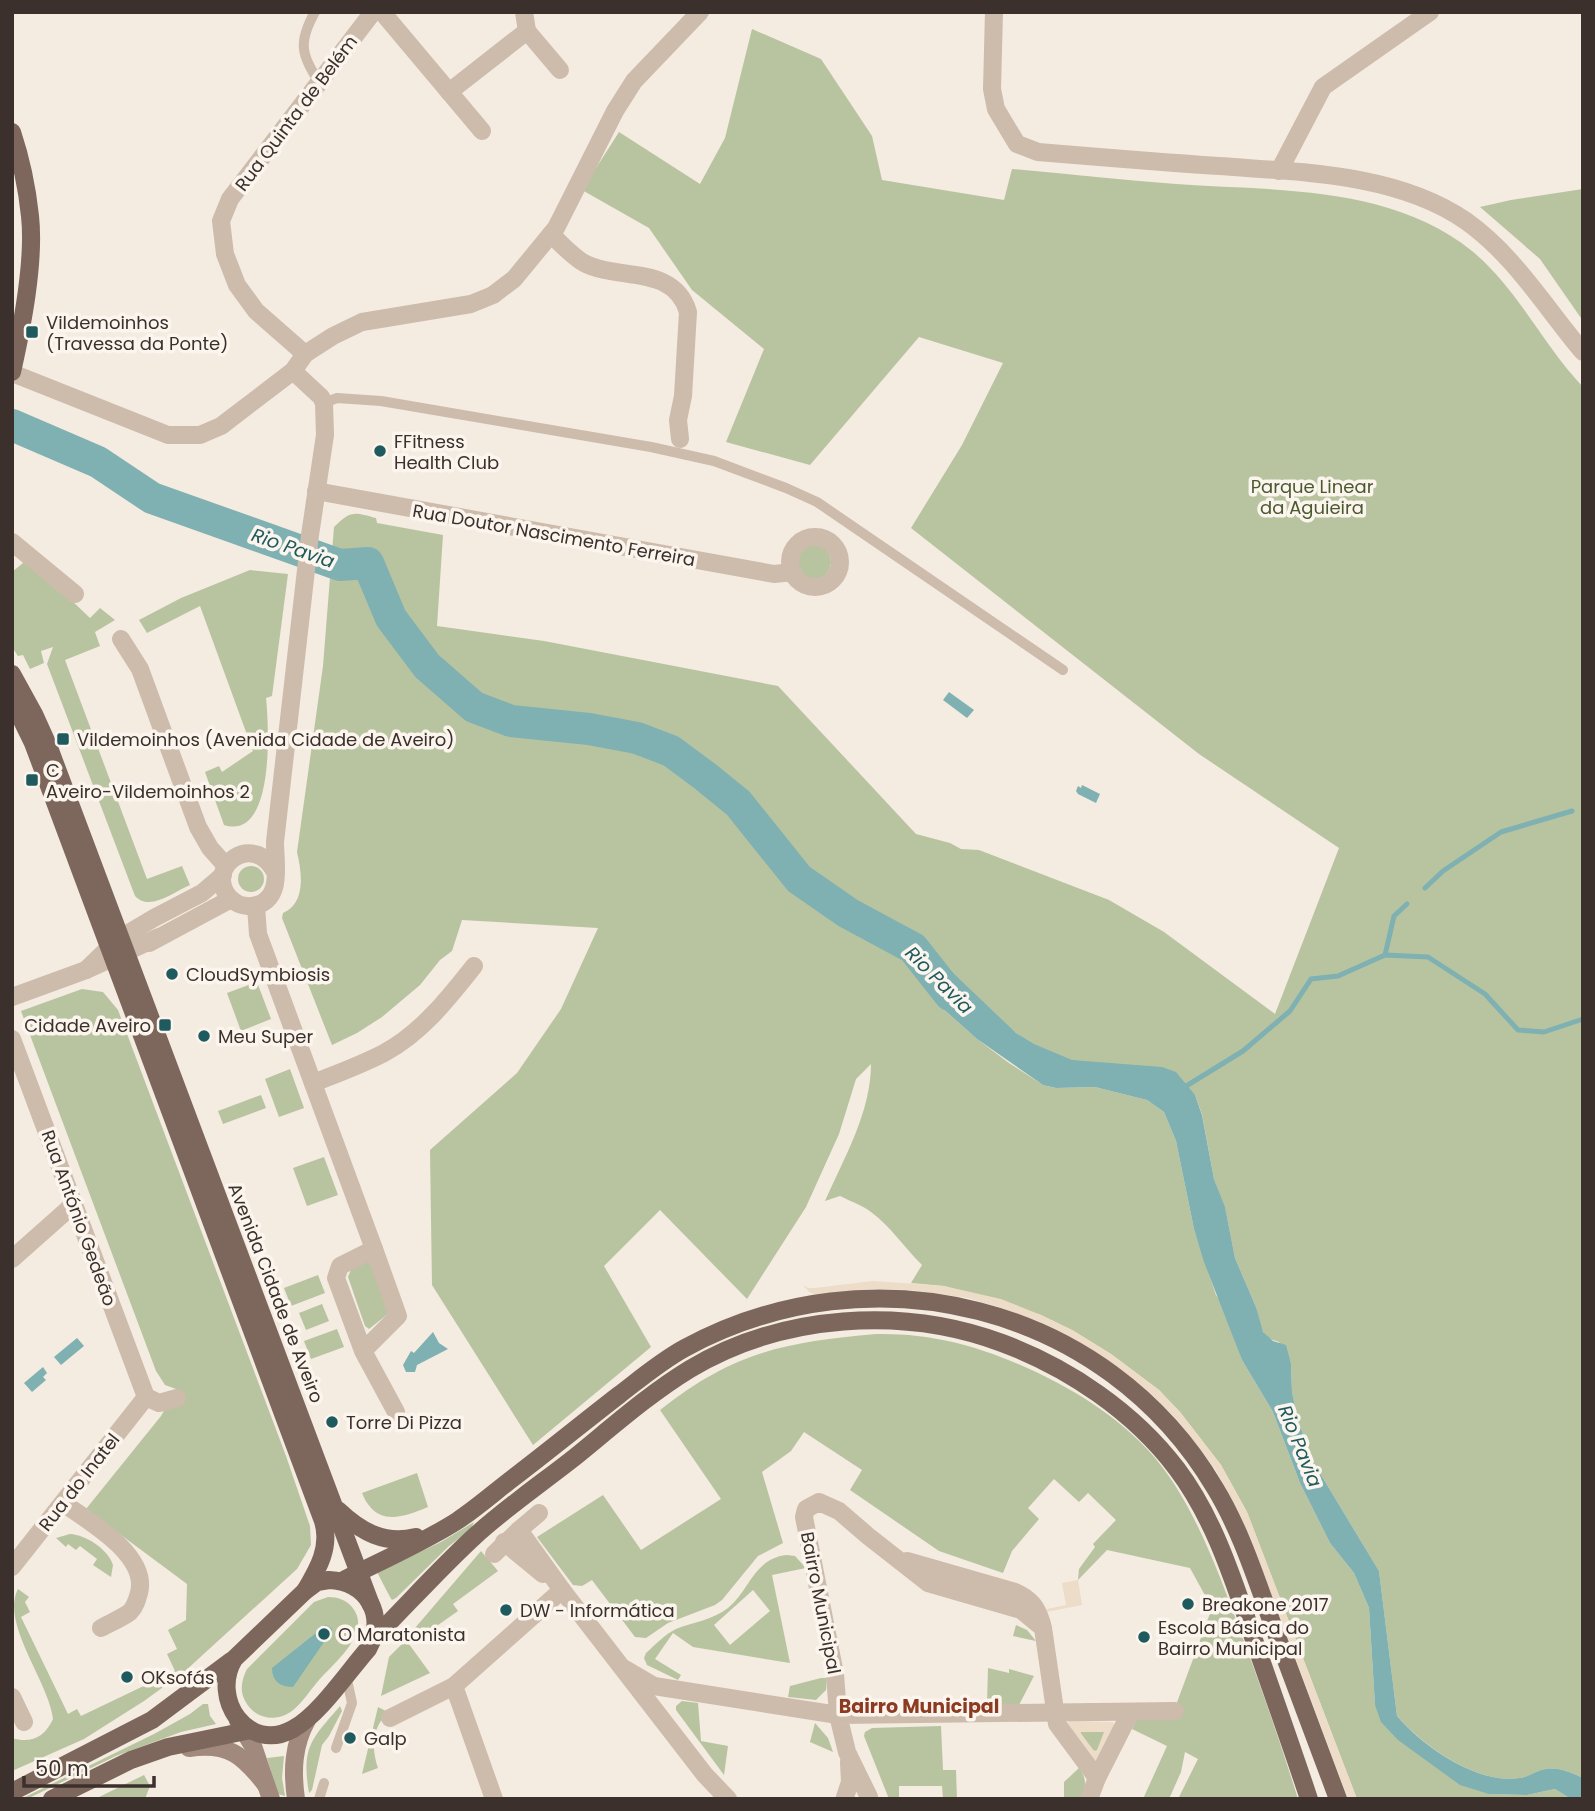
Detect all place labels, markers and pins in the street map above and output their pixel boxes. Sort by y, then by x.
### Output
place label: Vildemoinhos (Travessa da Ponte) [46,310,228,356]
marker: Vildemoinhos (Travessa da Ponte) [24,324,40,340]
place label: FFitness Health Club [394,429,499,475]
marker: FFitness Health Club [372,443,388,459]
place label: Vildemoinhos (Avenida Cidade de Aveiro) [77,727,454,752]
marker: Vildemoinhos (Avenida Cidade de Aveiro) [55,731,71,747]
place label: C Aveiro-Vildemoinhos 2 [46,758,250,804]
marker: C Aveiro-Vildemoinhos 2 [24,772,40,788]
place label: CloudSymbiosis [186,962,330,987]
marker: CloudSymbiosis [164,966,180,982]
place label: Cidade Aveiro [24,1013,151,1038]
marker: Cidade Aveiro [157,1017,173,1033]
place label: Meu Super [218,1024,313,1049]
marker: Meu Super [196,1028,212,1044]
place label: Torre Di Pizza [346,1410,462,1435]
marker: Torre Di Pizza [324,1414,340,1430]
place label: Breakone 2017 [1202,1592,1329,1617]
marker: Breakone 2017 [1180,1596,1196,1612]
place label: DW - Informática [520,1598,675,1623]
marker: DW - Informática [498,1602,514,1618]
place label: Escola Básica do Bairro Municipal [1158,1615,1309,1661]
place label: O Maratonista [338,1622,466,1647]
marker: O Maratonista [316,1626,332,1642]
marker: Escola Básica do Bairro Municipal [1136,1629,1152,1645]
place label: OKsofás [141,1665,214,1690]
marker: OKsofás [119,1669,135,1685]
place label: Galp [364,1726,407,1751]
marker: Galp [342,1730,358,1746]

